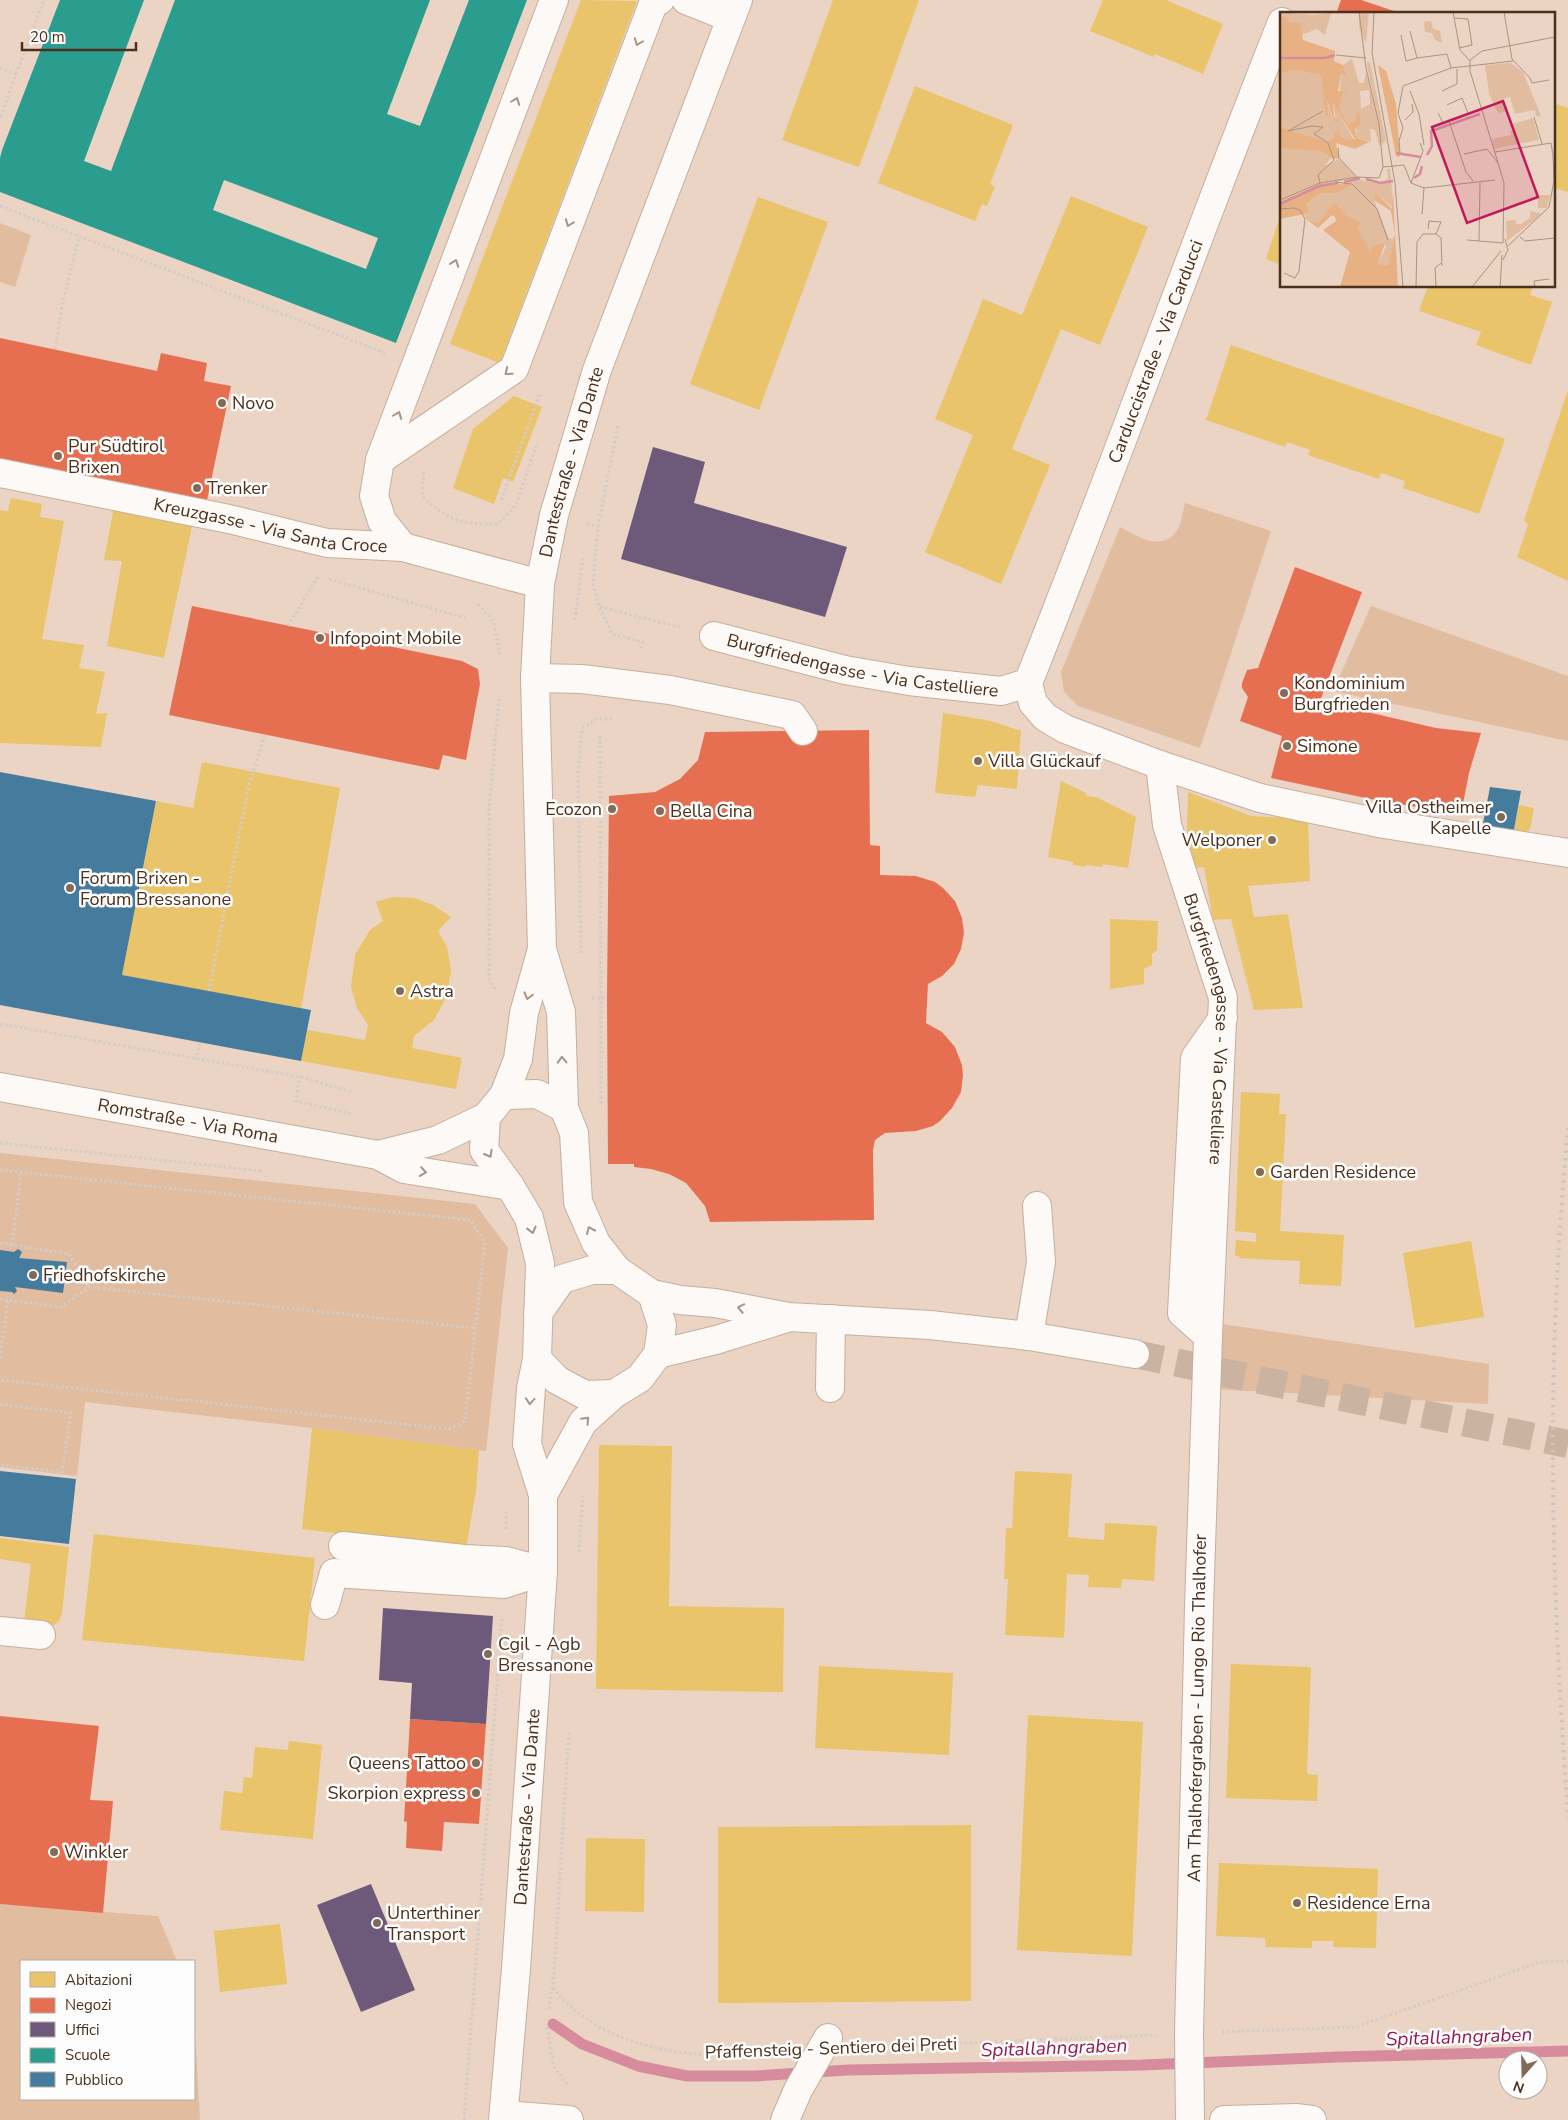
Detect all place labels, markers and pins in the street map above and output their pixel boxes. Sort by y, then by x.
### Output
place label: Novo [232,391,274,415]
marker: Novo [216,397,228,409]
place label: Pur Südtirol Brixen [68,434,165,479]
marker: Pur Südtirol Brixen [52,450,64,462]
place label: Trenker [207,476,268,500]
marker: Trenker [191,482,203,494]
place label: Infopoint Mobile [330,626,461,650]
marker: Infopoint Mobile [314,632,326,644]
place label: Kondominium Burgfrieden [1294,671,1405,716]
marker: Kondominium Burgfrieden [1278,687,1290,699]
place label: Simone [1297,734,1357,758]
marker: Simone [1281,740,1293,752]
place label: Villa Glückauf [987,749,1102,773]
marker: Villa Glückauf [972,755,984,767]
place label: Villa Ostheimer Kapelle [1365,795,1492,840]
place label: Ecozon [545,797,602,821]
place label: Bella Cina [670,799,753,823]
marker: Ecozon [606,803,618,815]
marker: Bella Cina [654,805,666,817]
marker: Villa Ostheimer Kapelle [1495,811,1507,823]
place label: Welponer [1182,828,1263,852]
marker: Welponer [1266,834,1278,846]
place label: Forum Brixen - Forum Bressanone [80,866,231,911]
marker: Forum Brixen - Forum Bressanone [64,882,76,894]
place label: Astra [410,979,454,1003]
marker: Astra [394,985,406,997]
place label: Garden Residence [1270,1160,1416,1184]
marker: Garden Residence [1254,1166,1266,1178]
place label: Friedhofskirche [43,1263,166,1287]
marker: Friedhofskirche [27,1269,39,1281]
place label: Cgil - Agb Bressanone [498,1632,593,1677]
marker: Cgil - Agb Bressanone [482,1648,494,1660]
place label: Queens Tattoo [348,1751,466,1775]
marker: Queens Tattoo [470,1757,482,1769]
place label: Skorpion express [328,1781,466,1805]
marker: Skorpion express [470,1787,482,1799]
place label: Winkler [64,1840,129,1864]
marker: Winkler [48,1846,60,1858]
place label: Residence Erna [1307,1891,1431,1915]
marker: Residence Erna [1291,1897,1303,1909]
place label: Unterthiner Transport [387,1901,481,1946]
marker: Unterthiner Transport [371,1917,383,1929]

